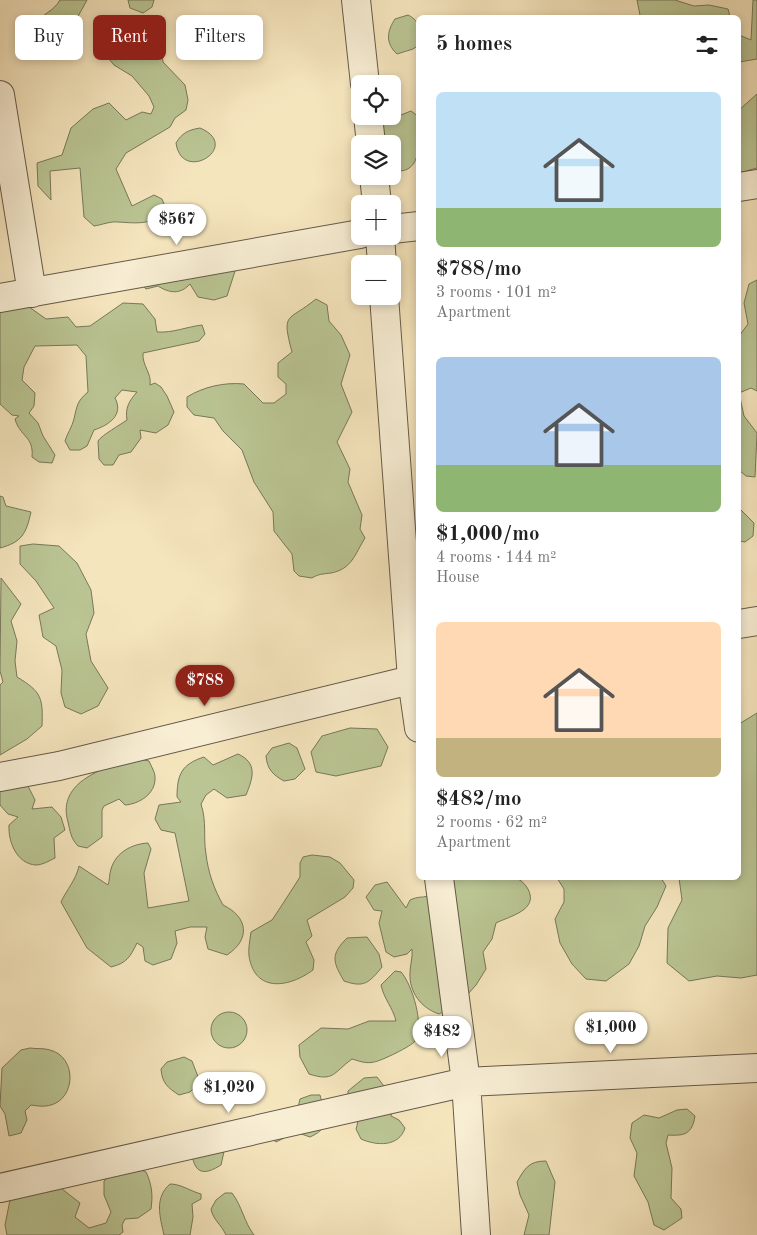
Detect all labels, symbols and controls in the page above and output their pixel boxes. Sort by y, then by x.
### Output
chip: Buy [15,15,83,60]
chip: Rent [93,15,166,60]
chip: Filters [176,15,263,60]
icon: filters [693,31,721,59]
text: 5 homes [436,34,512,55]
map controls [351,75,401,305]
button: locate [351,75,401,125]
icon: home [534,125,624,215]
button: layers [351,135,401,185]
button: + [351,195,401,245]
pin: $567 [147,204,207,246]
text: $567 [158,212,196,228]
button: − [351,255,401,305]
text: $788/mo [436,259,522,280]
text: 3 rooms · 101 m² [436,285,556,301]
text: Apartment [436,305,511,321]
icon: home [534,390,624,480]
text: $1,000/mo [436,524,540,545]
text: 4 rooms · 144 m² [436,550,556,566]
text: House [436,570,479,586]
icon: home [534,655,624,745]
pin: $788 [175,664,235,707]
text: $788 [186,673,224,689]
text: $482/mo [436,789,522,810]
text: 2 rooms · 62 m² [436,815,547,831]
text: Apartment [436,835,511,851]
pin: $1,000 [570,1012,652,1054]
pin: $482 [412,1016,472,1058]
text: $1,000 [586,1020,636,1036]
text: $482 [423,1024,461,1040]
pin: $1,020 [188,1072,270,1114]
text: $1,020 [204,1080,254,1096]

